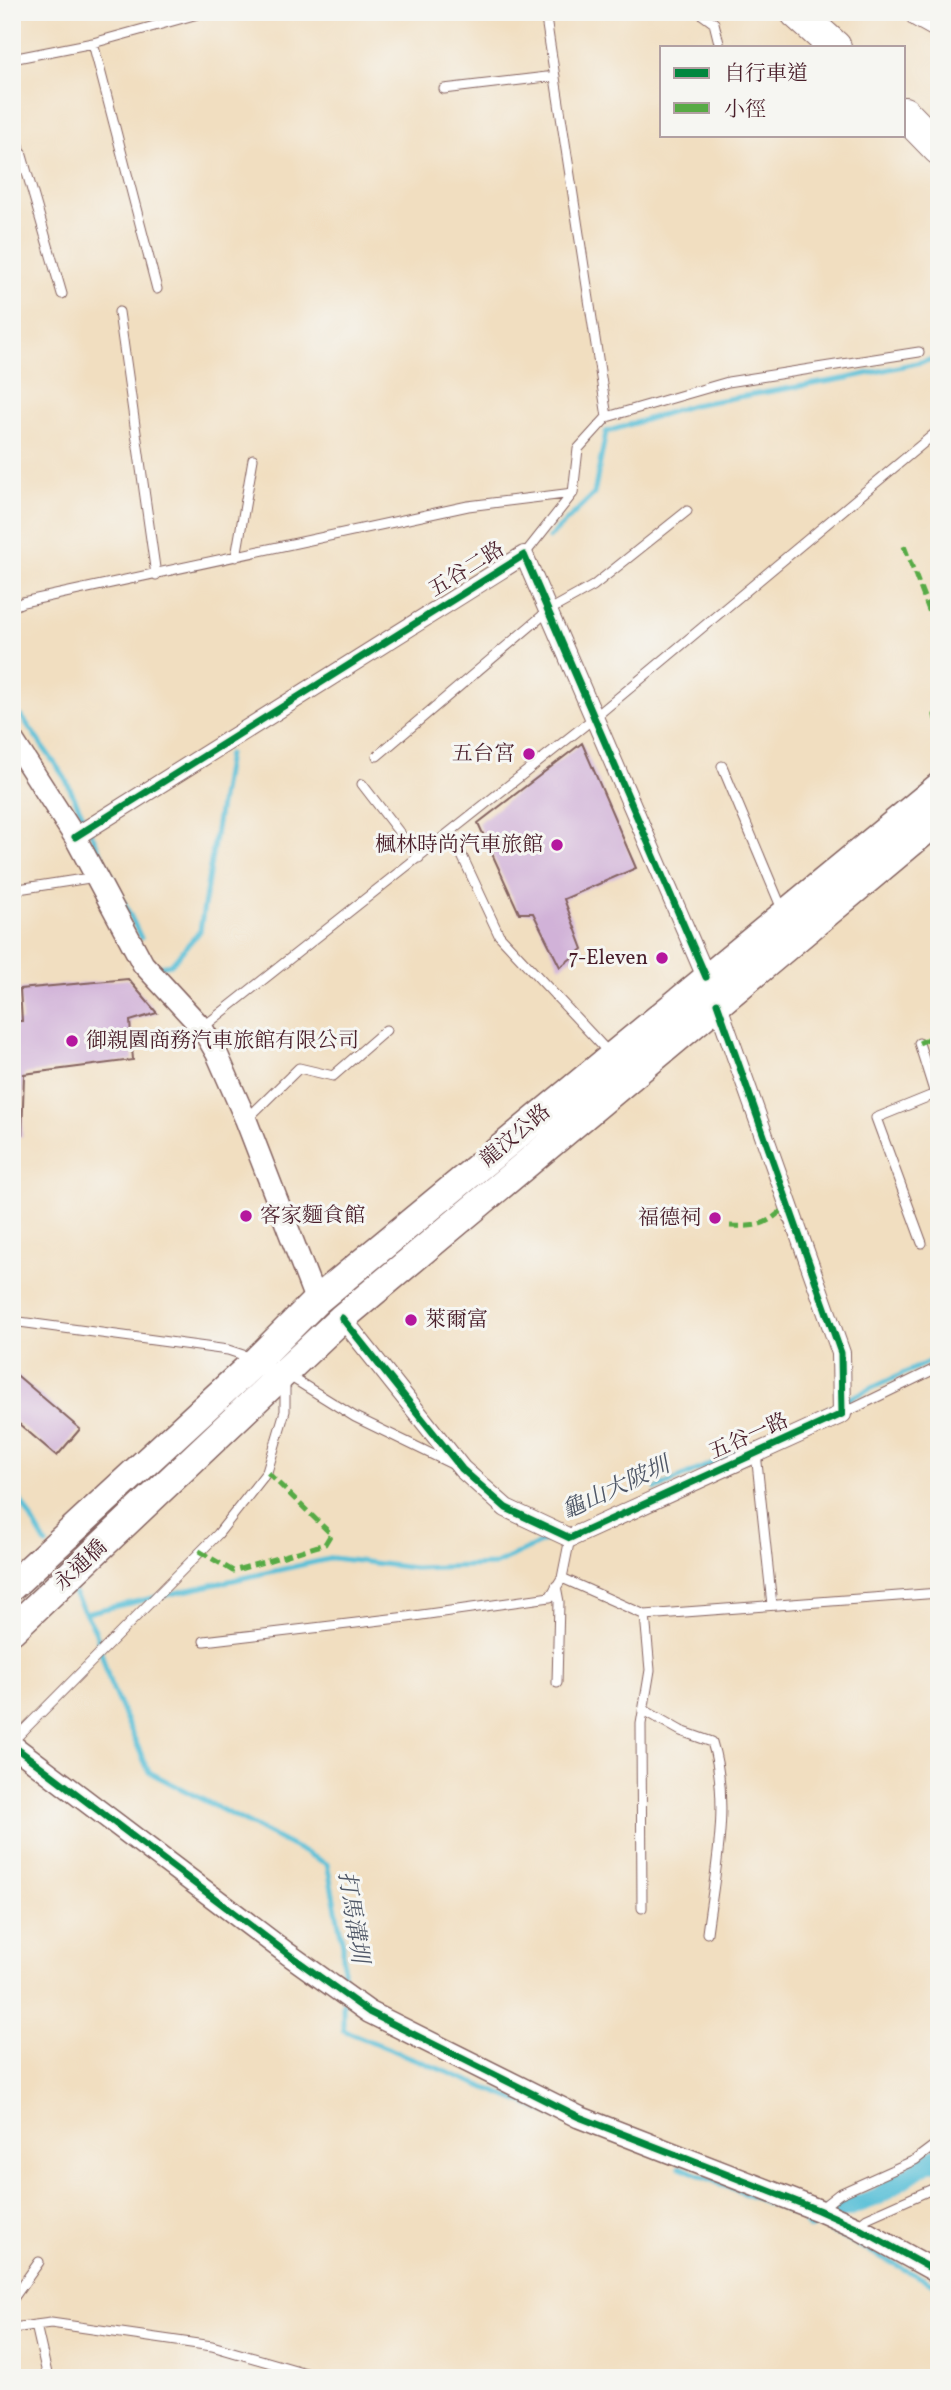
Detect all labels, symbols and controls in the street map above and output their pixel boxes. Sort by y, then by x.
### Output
legend [660,46,906,136]
text: 自行車道 [724,60,808,89]
text: 小徑 [724,96,766,125]
street label: 五谷二路 [424,535,510,605]
place label: 五台宮 [452,740,515,769]
marker: 五台宮 [521,746,537,762]
place label: 楓林時尚汽車旅館 [375,831,543,860]
marker: 楓林時尚汽車旅館 [549,837,565,853]
place label: 7-Eleven [568,944,648,973]
marker: 7-Eleven [654,950,670,966]
place label: 御親園商務汽車旅館有限公司 [86,1027,359,1056]
marker: 御親園商務汽車旅館有限公司 [64,1033,80,1049]
street label: 龍汶公路 [475,1098,557,1174]
place label: 客家麵食館 [260,1202,365,1231]
place label: 福德祠 [638,1204,701,1233]
marker: 客家麵食館 [238,1208,254,1224]
marker: 福德祠 [707,1210,723,1226]
place label: 萊爾富 [425,1306,488,1335]
marker: 萊爾富 [403,1312,419,1328]
street label: 五谷一路 [705,1407,793,1467]
water label: 龜山大陂圳 [557,1449,678,1528]
street label: 永通橋 [48,1534,114,1598]
water label: 打馬溝圳 [329,1869,376,1969]

